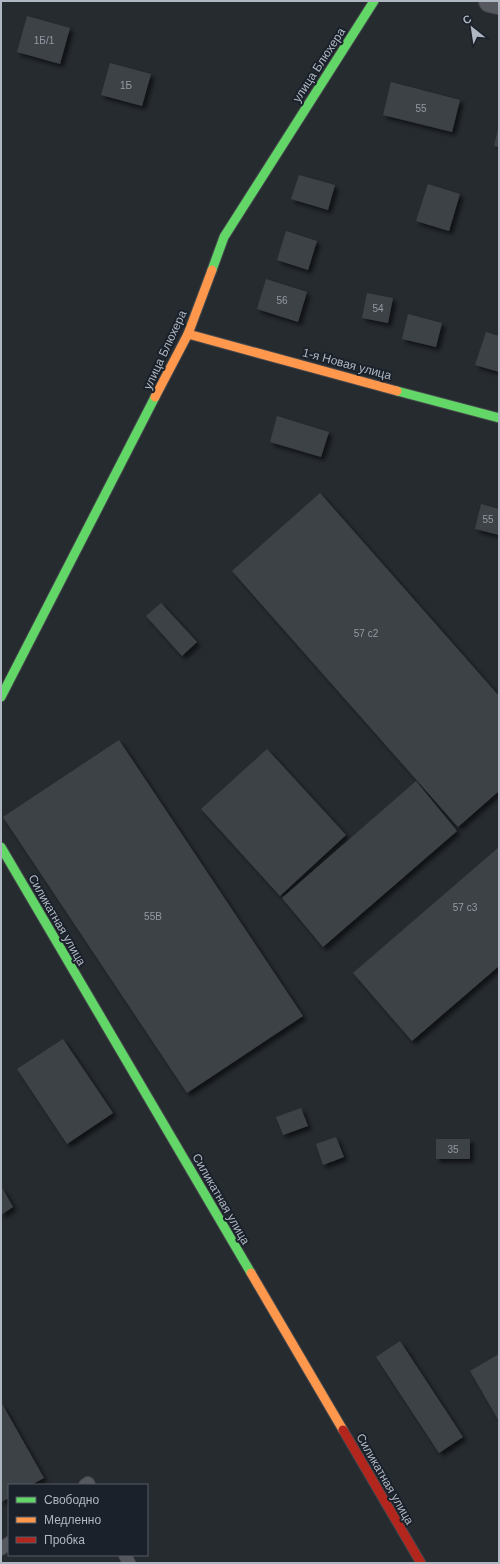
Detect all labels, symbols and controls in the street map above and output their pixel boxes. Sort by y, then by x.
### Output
north arrow [452,8,492,48]
text: С [461,12,473,27]
street label: улица Блюхера [290,25,348,105]
house number: 1Б/1 [34,35,55,46]
house number: 1Б [120,80,132,91]
house number: 55 [415,103,427,114]
house number: 56 [276,295,288,306]
house number: 54 [372,303,384,314]
street label: улица Блюхера [141,308,190,392]
street label: 1-я Новая улица [301,345,393,383]
house number: 55 [482,514,494,525]
house number: 57 с2 [354,628,379,639]
street label: Силикатная улица [25,872,89,968]
house number: 57 с3 [453,902,478,913]
house number: 55В [144,911,162,922]
house number: 35 [447,1144,459,1155]
street label: Силикатная улица [189,1151,253,1247]
street label: Силикатная улица [353,1431,417,1527]
legend [8,1484,148,1556]
text: Свободно [44,1493,99,1507]
text: Медленно [44,1513,101,1527]
text: Пробка [44,1533,85,1547]

